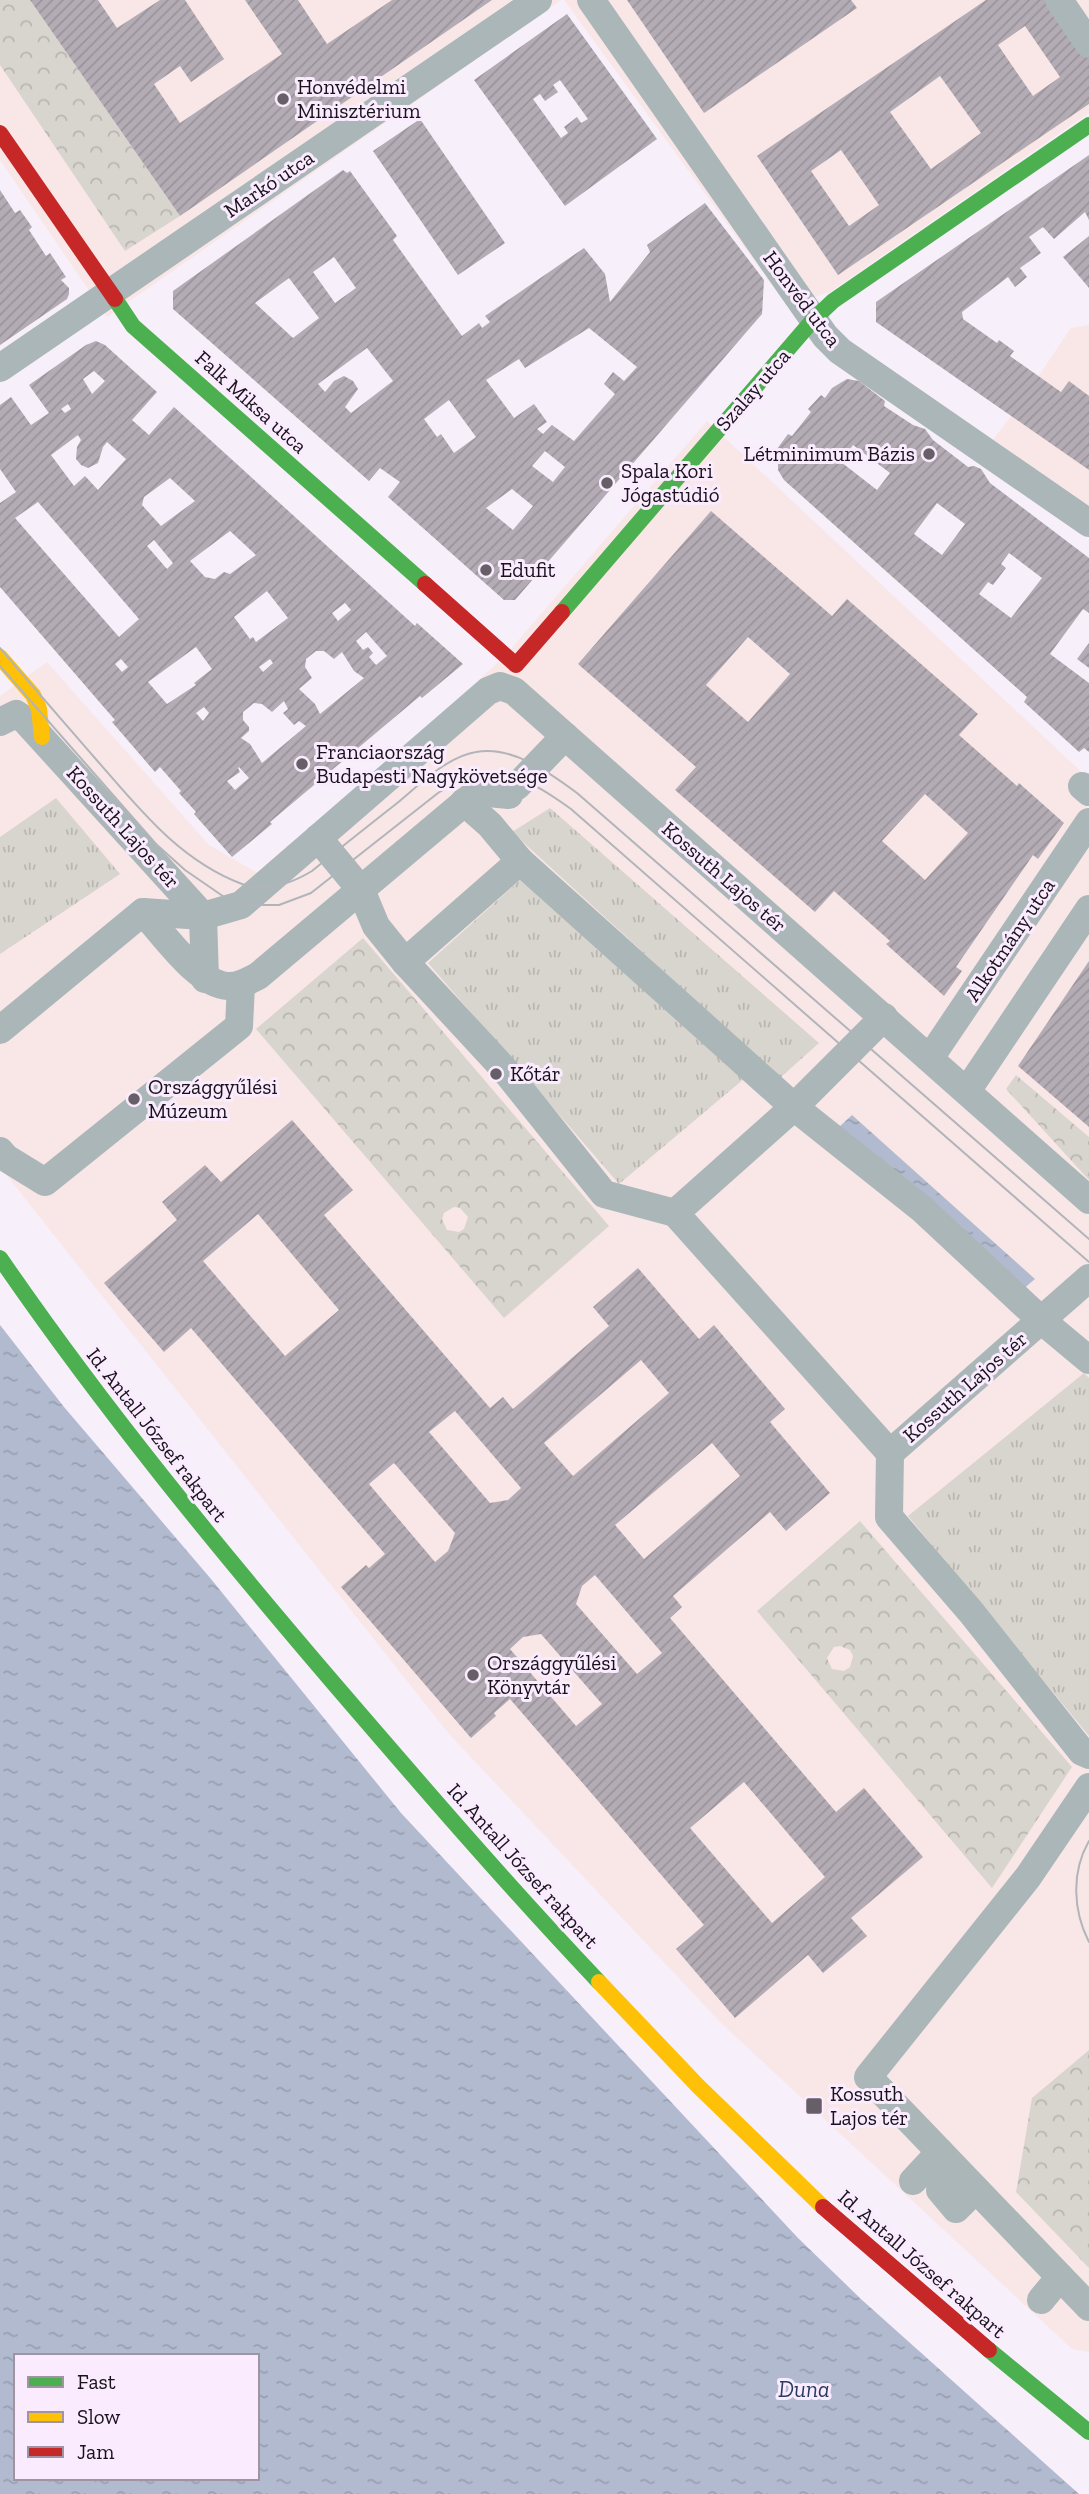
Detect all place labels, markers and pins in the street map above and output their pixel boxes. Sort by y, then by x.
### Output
place label: Honvédelmi Minisztérium [297,74,421,123]
marker: Honvédelmi Minisztérium [275,91,291,107]
place label: Létminimum Bázis [744,441,915,466]
marker: Létminimum Bázis [921,446,937,462]
place label: Spala Kori Jógastúdió [621,458,719,507]
marker: Spala Kori Jógastúdió [599,475,615,491]
place label: Edufit [500,557,556,582]
marker: Edufit [478,562,494,578]
place label: Franciaország Budapesti Nagykövetsége [316,739,548,788]
marker: Franciaország Budapesti Nagykövetsége [294,756,310,772]
place label: Kőtár [510,1061,561,1086]
marker: Kőtár [488,1066,504,1082]
place label: Országgyűlési Múzeum [148,1074,277,1123]
marker: Országgyűlési Múzeum [126,1091,142,1107]
place label: Országgyűlési Könyvtár [487,1650,616,1699]
marker: Országgyűlési Könyvtár [465,1667,481,1683]
place label: Kossuth Lajos tér [830,2081,908,2131]
marker: Kossuth Lajos tér [804,2096,824,2116]

